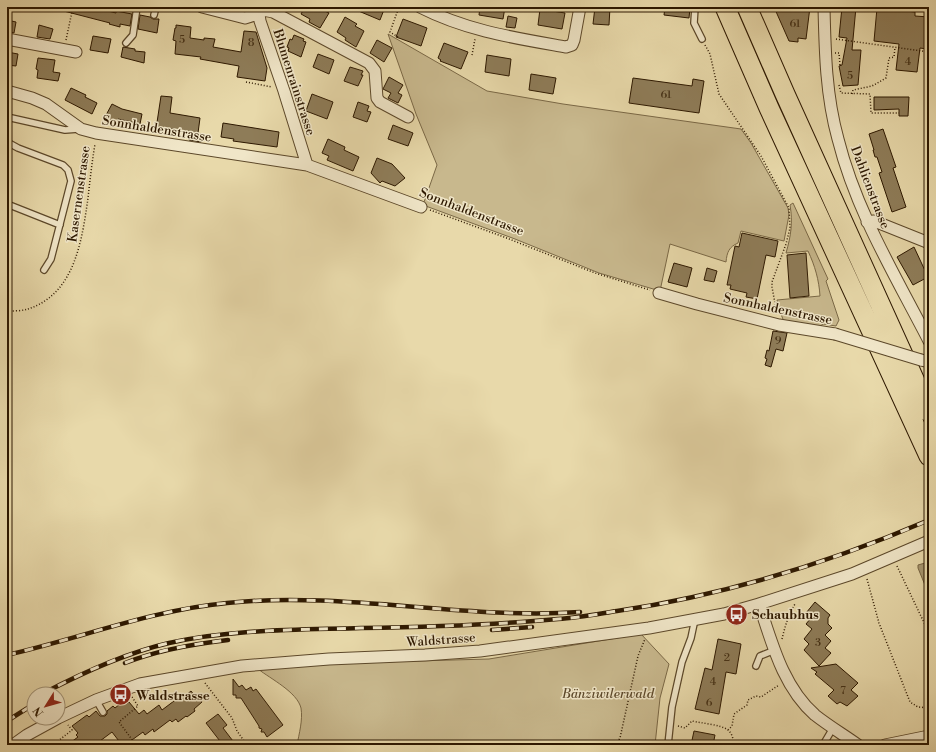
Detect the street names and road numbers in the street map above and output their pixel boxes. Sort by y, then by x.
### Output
street label: Blumenrainstrasse [269,26,319,138]
street label: Sonnhaldenstrasse [101,112,213,146]
street label: Kasernenstrasse [64,144,94,243]
street label: Dahlienstrasse [847,144,893,231]
street label: Sonnhaldenstrasse [417,185,527,239]
street label: Sonnhaldenstrasse [722,290,834,328]
street label: Waldstrasse [405,630,477,650]

